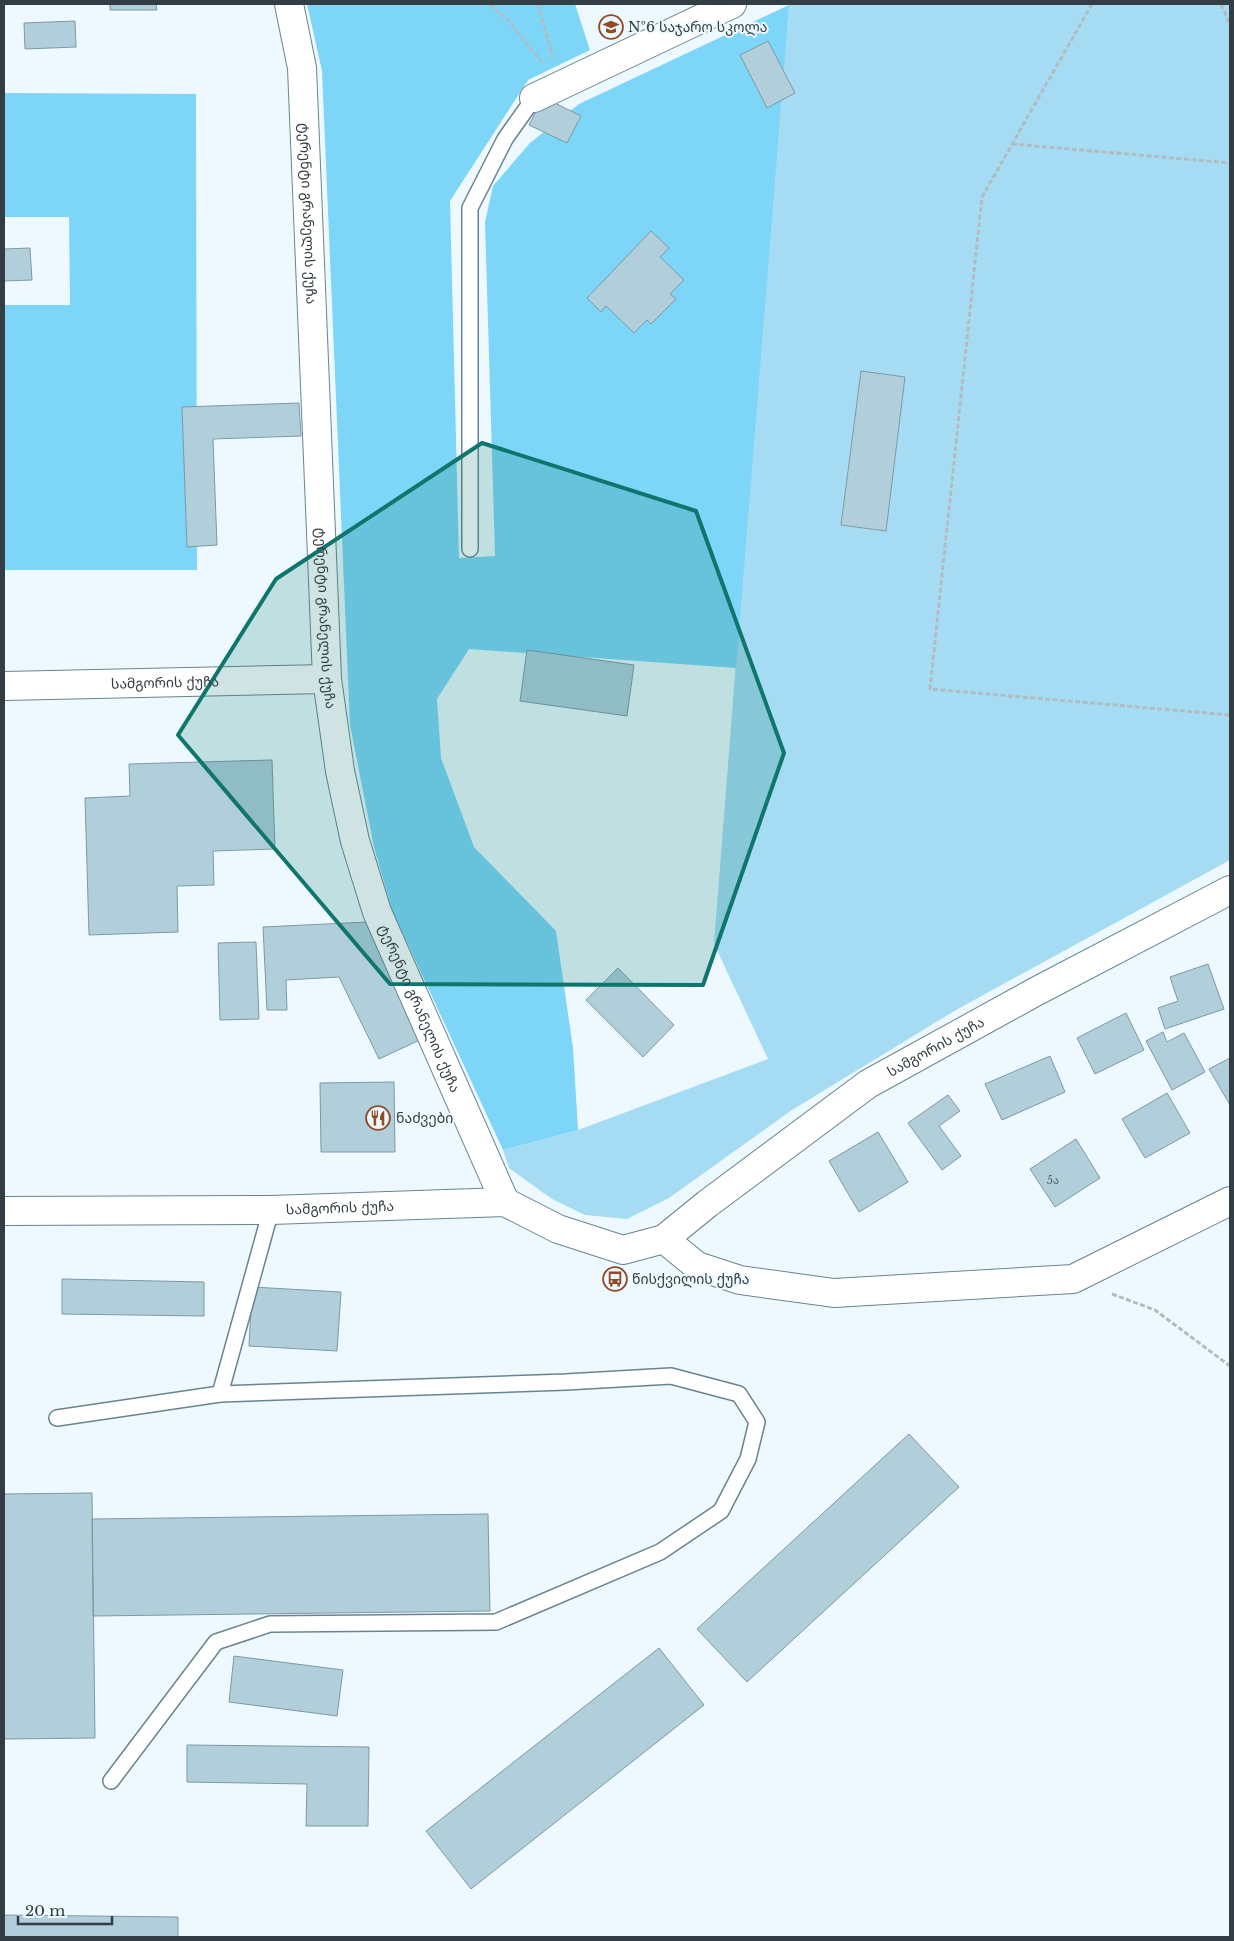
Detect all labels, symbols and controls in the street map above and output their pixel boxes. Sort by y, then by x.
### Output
school or university icon: №6 საჯარო სკოლა [598,14,624,40]
place label: №6 საჯარო სკოლა [628,18,767,36]
street label: ტერენტი გრანელის ქუჩა [295,122,321,305]
street label: ტერენტი გრანელის ქუჩა [312,527,340,710]
street label: სამგორის ქუჩა [111,672,219,693]
street label: ტერენტი გრანელის ქუჩა [375,922,464,1095]
street label: სამგორის ქუჩა [884,1013,988,1081]
restaurant icon: ნაძვები [365,1105,391,1131]
place label: ნაძვები [396,1109,453,1127]
house number: 5ა [1047,1173,1059,1187]
street label: სამგორის ქუჩა [286,1197,394,1218]
bus stop icon: წისქვილის ქუჩა [602,1266,628,1292]
place label: წისქვილის ქუჩა [632,1270,749,1288]
scale bar [18,1894,111,1926]
text: 20 m [25,1901,65,1920]

